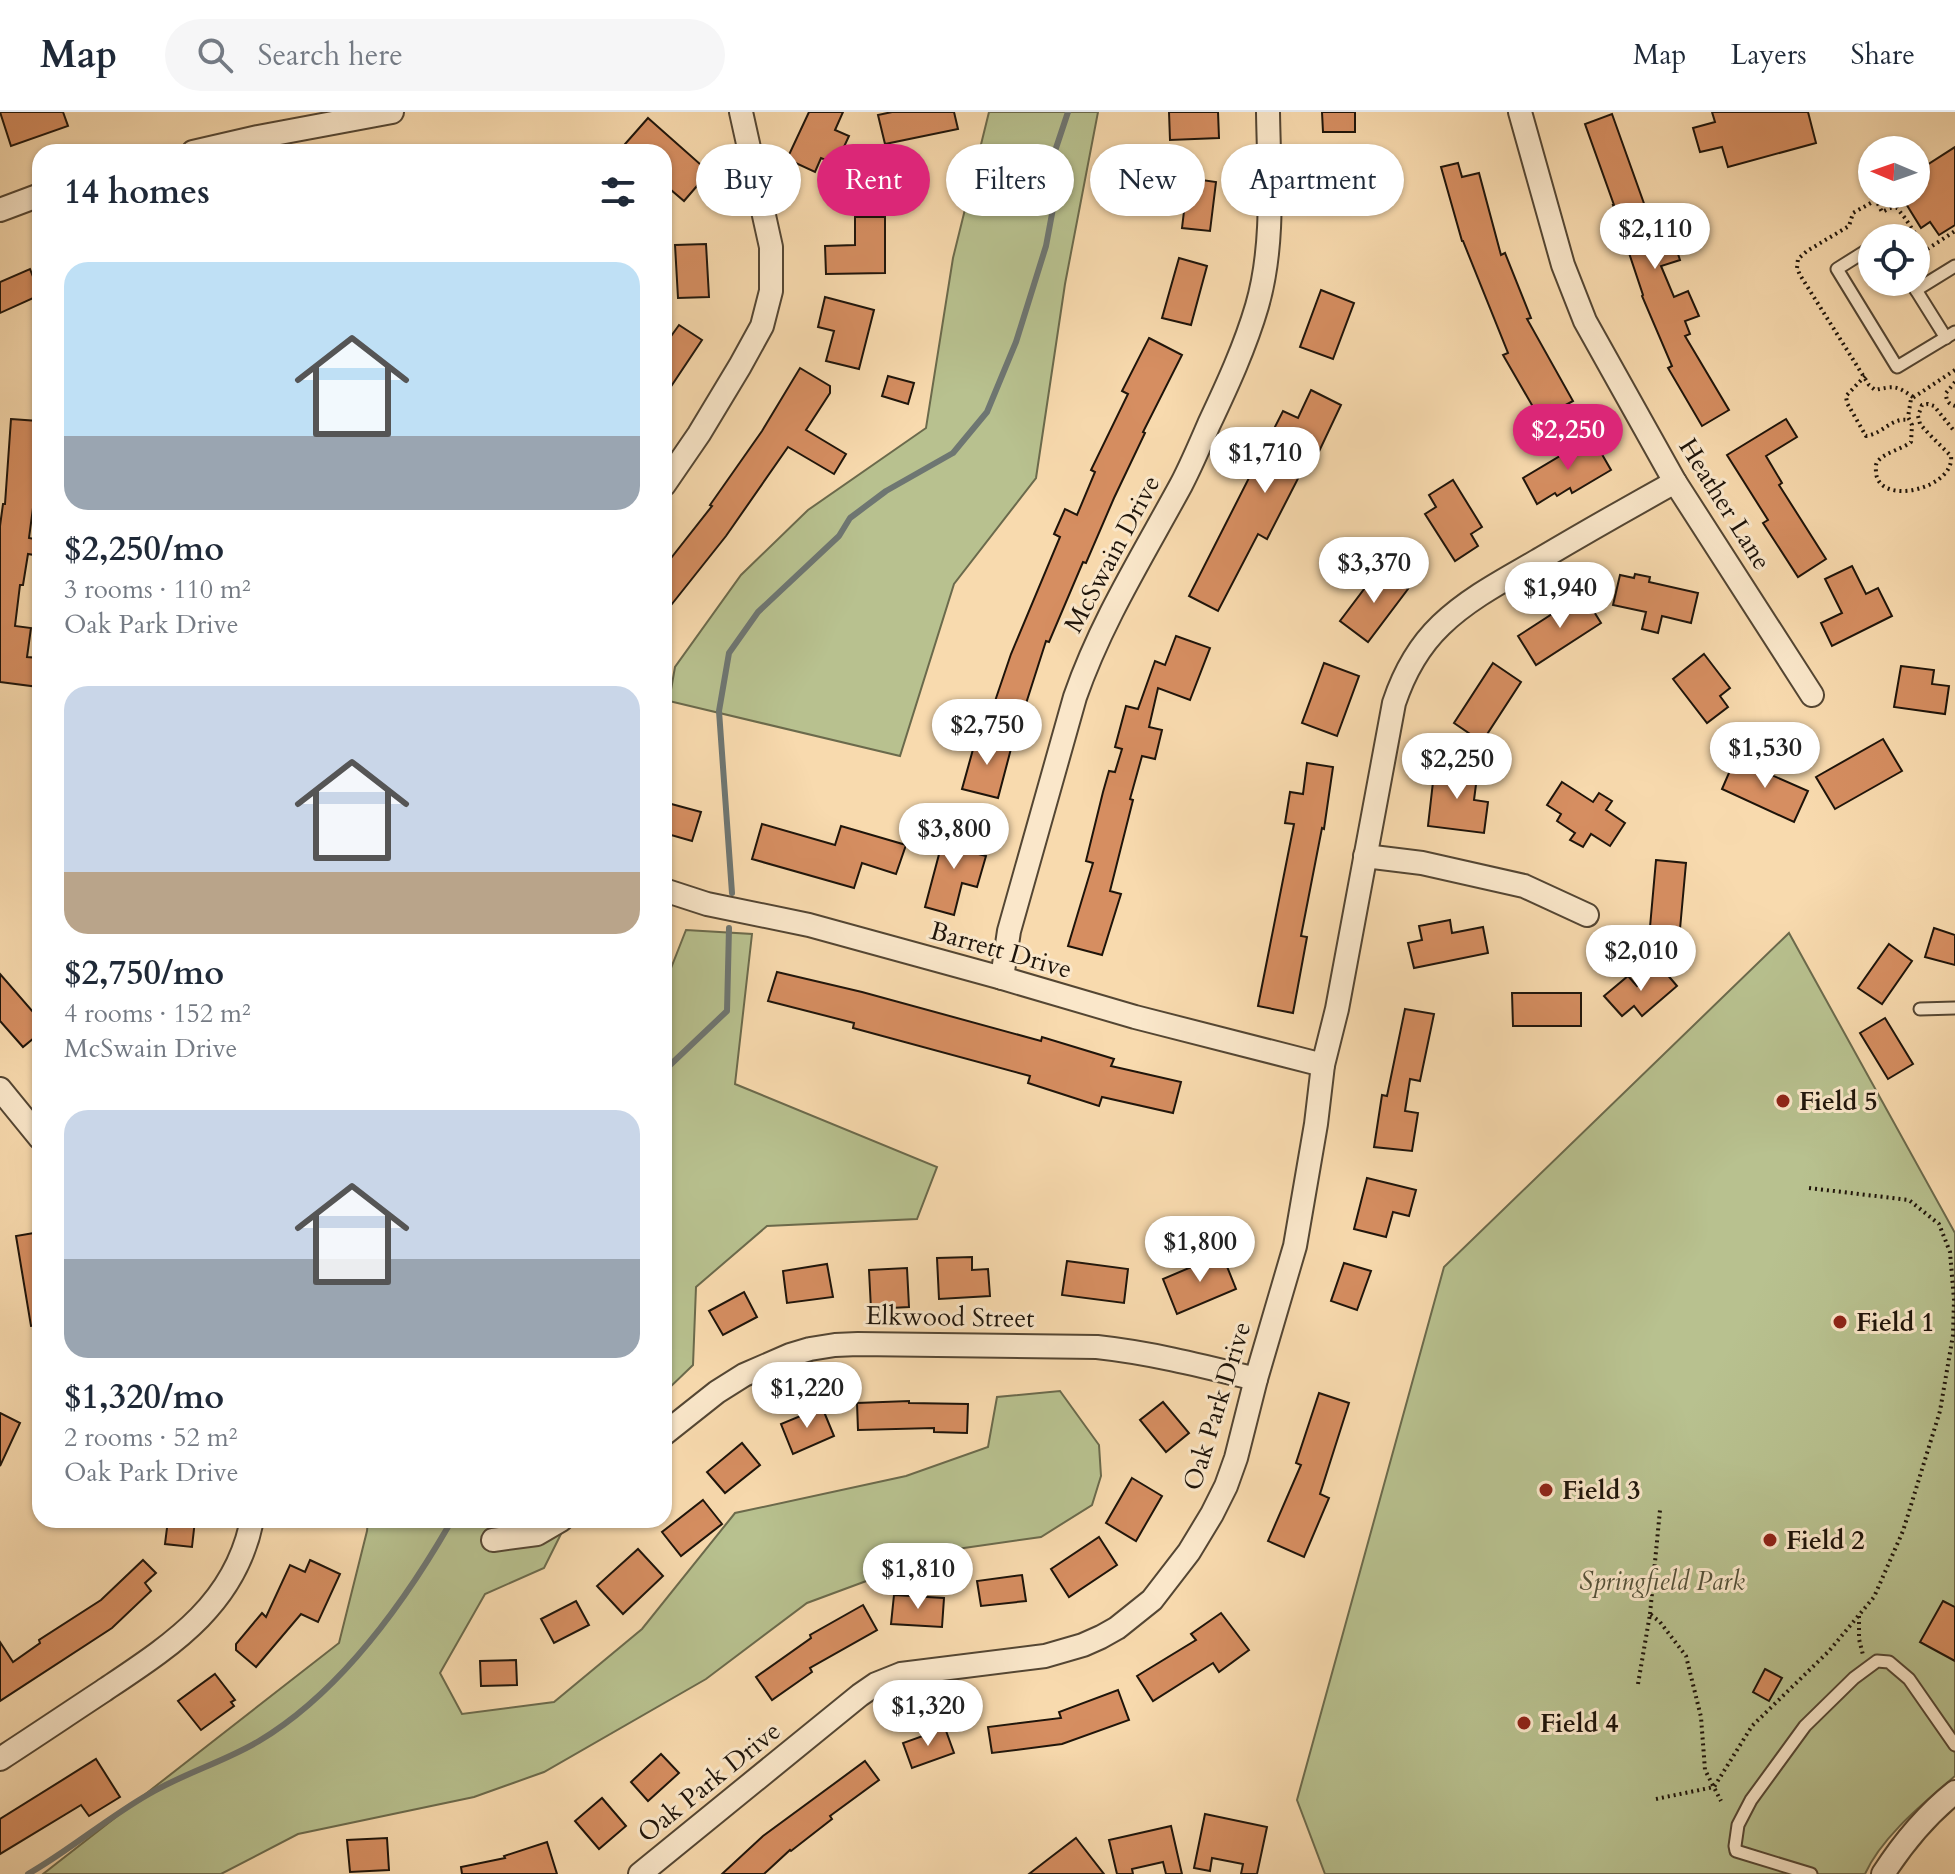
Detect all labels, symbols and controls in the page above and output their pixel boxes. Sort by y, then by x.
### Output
search box [165,19,725,91]
text: Map [40,29,117,81]
icon: search [193,33,237,77]
text: Search here [257,35,403,76]
text: Map [1633,36,1686,74]
text: Layers [1730,36,1807,74]
text: Share [1851,36,1915,74]
north arrow [1858,136,1930,208]
map controls [1858,136,1930,296]
chip: Buy [696,144,801,216]
chip: Rent [817,144,930,216]
chip: Filters [946,144,1074,216]
chip: New [1090,144,1205,216]
chip: Apartment [1221,144,1404,216]
text: 14 homes [64,169,210,215]
icon: filters [596,170,640,214]
pin: $2,110 [1590,203,1720,271]
text: $2,110 [1618,211,1692,246]
button: locate [1858,224,1930,296]
icon: home [280,314,424,458]
pin: $2,250 [1503,404,1633,472]
text: $2,250 [1531,412,1605,447]
pin: $1,710 [1200,427,1330,495]
street label: Heather Lane [1671,432,1779,576]
text: $1,710 [1228,435,1302,470]
street label: McSwain Drive [1056,469,1168,639]
text: $2,250/mo [64,526,224,572]
pin: $3,370 [1309,537,1439,605]
text: $3,370 [1337,545,1411,580]
pin: $1,940 [1495,562,1625,630]
text: $1,940 [1523,570,1597,605]
text: 3 rooms · 110 m² [64,572,251,607]
text: Oak Park Drive [64,607,238,642]
pin: $2,750 [922,699,1052,767]
text: $2,750 [950,707,1024,742]
pin: $1,530 [1700,722,1830,790]
text: $1,530 [1728,730,1802,765]
pin: $2,250 [1392,733,1522,801]
icon: home [280,738,424,882]
text: $2,250 [1420,741,1494,776]
pin: $3,800 [889,803,1019,871]
text: $3,800 [917,811,991,846]
street label: Barrett Drive [926,913,1076,987]
pin: $2,010 [1576,925,1706,993]
text: $2,010 [1604,933,1678,968]
text: $2,750/mo [64,950,224,996]
text: 4 rooms · 152 m² [64,996,251,1031]
text: McSwain Drive [64,1031,237,1066]
place label: Field 5 [1799,1084,1878,1119]
marker: Field 5 [1774,1092,1792,1110]
icon: home [280,1162,424,1306]
pin: $1,800 [1135,1216,1265,1284]
text: $1,800 [1163,1224,1237,1259]
street label: Elkwood Street [865,1298,1035,1336]
place label: Field 1 [1856,1305,1935,1340]
marker: Field 1 [1831,1313,1849,1331]
street label: Oak Park Drive [1175,1317,1259,1495]
pin: $1,220 [742,1362,872,1430]
text: $1,220 [770,1370,844,1405]
text: $1,320/mo [64,1374,224,1420]
text: 2 rooms · 52 m² [64,1420,237,1455]
text: Oak Park Drive [64,1455,238,1490]
place label: Field 3 [1562,1473,1641,1508]
marker: Field 3 [1537,1481,1555,1499]
place label: Field 2 [1786,1523,1865,1558]
marker: Field 2 [1761,1531,1779,1549]
pin: $1,810 [853,1543,983,1611]
text: $1,810 [881,1551,955,1586]
park label: Springfield Park [1579,1564,1745,1599]
pin: $1,320 [863,1680,993,1748]
text: $1,320 [891,1688,965,1723]
place label: Field 4 [1540,1706,1619,1741]
street label: Oak Park Drive [630,1713,788,1851]
marker: Field 4 [1515,1714,1533,1732]

